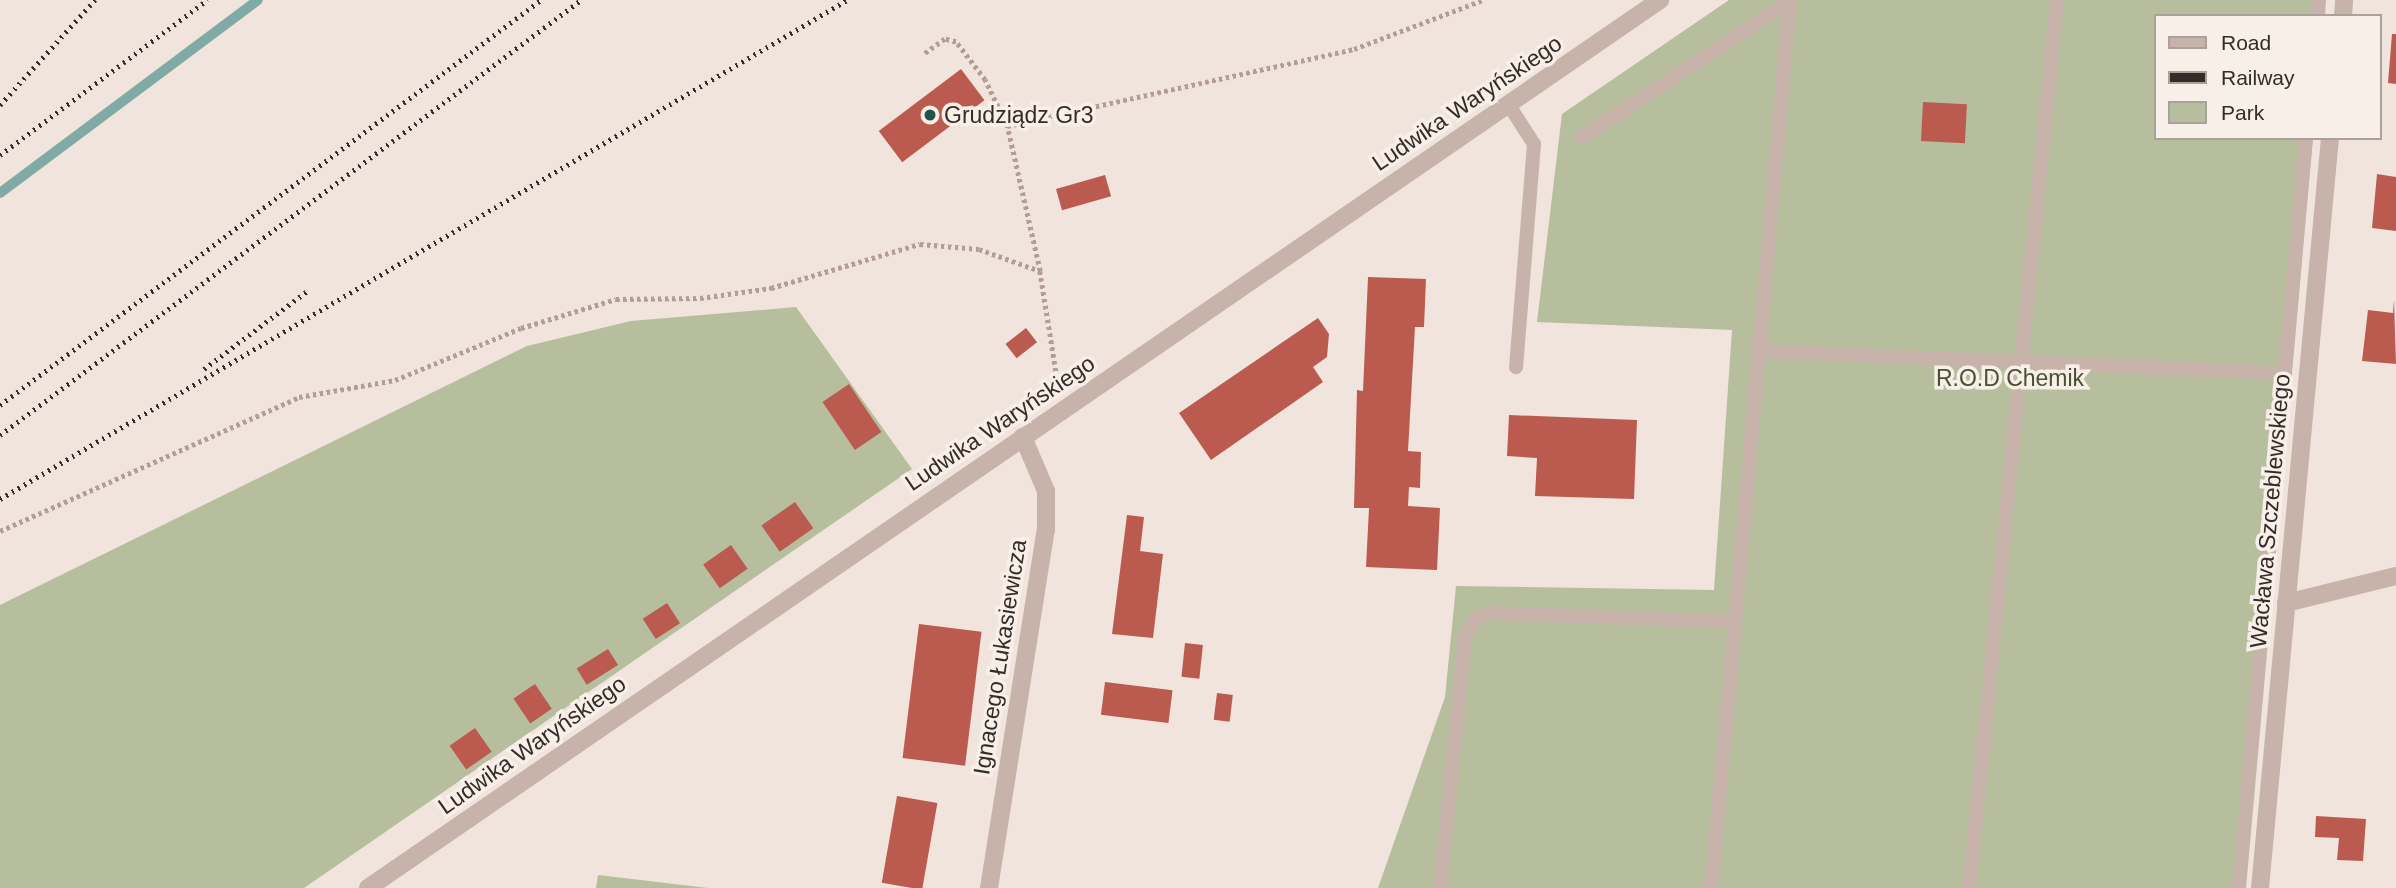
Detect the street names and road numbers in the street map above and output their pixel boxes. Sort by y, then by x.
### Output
street label: Ludwika Waryńskiego [1367,29,1567,177]
street label: Ludwika Waryńskiego [900,349,1100,497]
street label: Wacława Szczeblewskiego [2244,373,2296,649]
street label: Ignacego Łukasiewicza [968,537,1032,777]
street label: Ludwika Waryńskiego [433,670,631,820]

